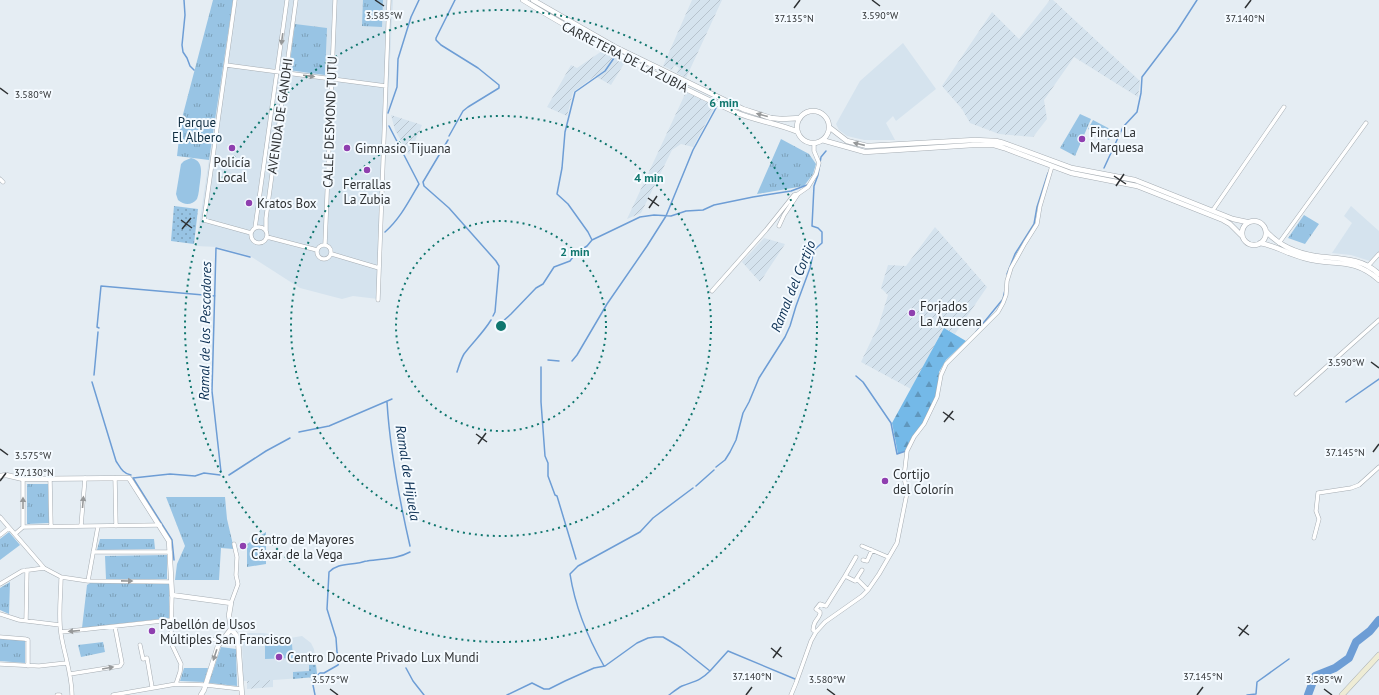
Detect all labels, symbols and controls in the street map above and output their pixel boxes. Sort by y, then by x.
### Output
text: 3.585°W [366,9,403,22]
text: 3.590°W [862,9,899,22]
text: 37.135°N [774,12,814,25]
text: 37.140°N [1225,12,1265,25]
street label: CARRETERA DE LA ZUBIA [559,18,691,96]
one-way arrow [278,33,285,45]
street label: CALLE DESMOND TUTU [319,56,341,188]
street label: AVENIDA DE GANDHI [263,57,297,175]
one-way arrow [303,73,315,79]
text: 3.580°W [15,88,52,101]
text: 6 min [709,95,739,110]
one-way arrow [756,112,768,118]
park label: Parque El Albero [172,114,222,146]
place label: Finca La Marquesa [1090,124,1144,156]
marker: Finca La Marquesa [1077,134,1087,144]
place label: Gimnasio Tijuana [355,140,451,157]
one-way arrow [852,141,865,147]
marker: Policía Local [227,143,237,153]
marker: Gimnasio Tijuana [342,143,352,153]
place label: Policía Local [214,154,250,186]
marker: Ferrallas La Zubia [362,165,372,175]
text: 4 min [634,170,664,185]
place label: Ferrallas La Zubia [343,176,391,208]
place label: Kratos Box [257,195,317,212]
marker: Kratos Box [244,198,254,208]
water label: Ramal del Cortijo [766,237,820,335]
text: 2 min [560,244,590,259]
water label: Ramal de los Pescadores [195,261,215,401]
place label: Forjados La Azucena [920,298,982,330]
marker: Forjados La Azucena [907,308,917,318]
centre of rings [494,319,508,333]
text: 3.590°W [1328,356,1365,369]
water label: Ramal de Hijuela [392,424,424,522]
text: 37.145°N [1325,446,1365,459]
text: 3.575°W [15,449,52,462]
text: 37.130°N [14,466,54,479]
place label: Cortijo del Colorín [893,466,954,498]
marker: Cortijo del Colorín [880,476,890,486]
one-way arrow [20,496,26,509]
one-way arrow [80,496,87,508]
place label: Centro de Mayores Cáxar de la Vega [251,531,354,563]
marker: Centro de Mayores Cáxar de la Vega [238,541,248,551]
one-way arrow [121,578,134,584]
place label: Pabellón de Usos Múltiples San Francisco [160,616,291,648]
marker: Pabellón de Usos Múltiples San Francisco [147,626,157,636]
one-way arrow [68,627,80,634]
place label: Centro Docente Privado Lux Mundi [287,649,479,666]
one-way arrow [212,650,218,662]
marker: Centro Docente Privado Lux Mundi [274,652,284,662]
one-way arrow [102,664,114,670]
text: 37.140°N [732,670,772,683]
text: 37.145°N [1183,670,1223,683]
text: 3.575°W [312,673,349,686]
text: 3.580°W [809,673,846,686]
text: 3.585°W [1306,673,1343,686]

